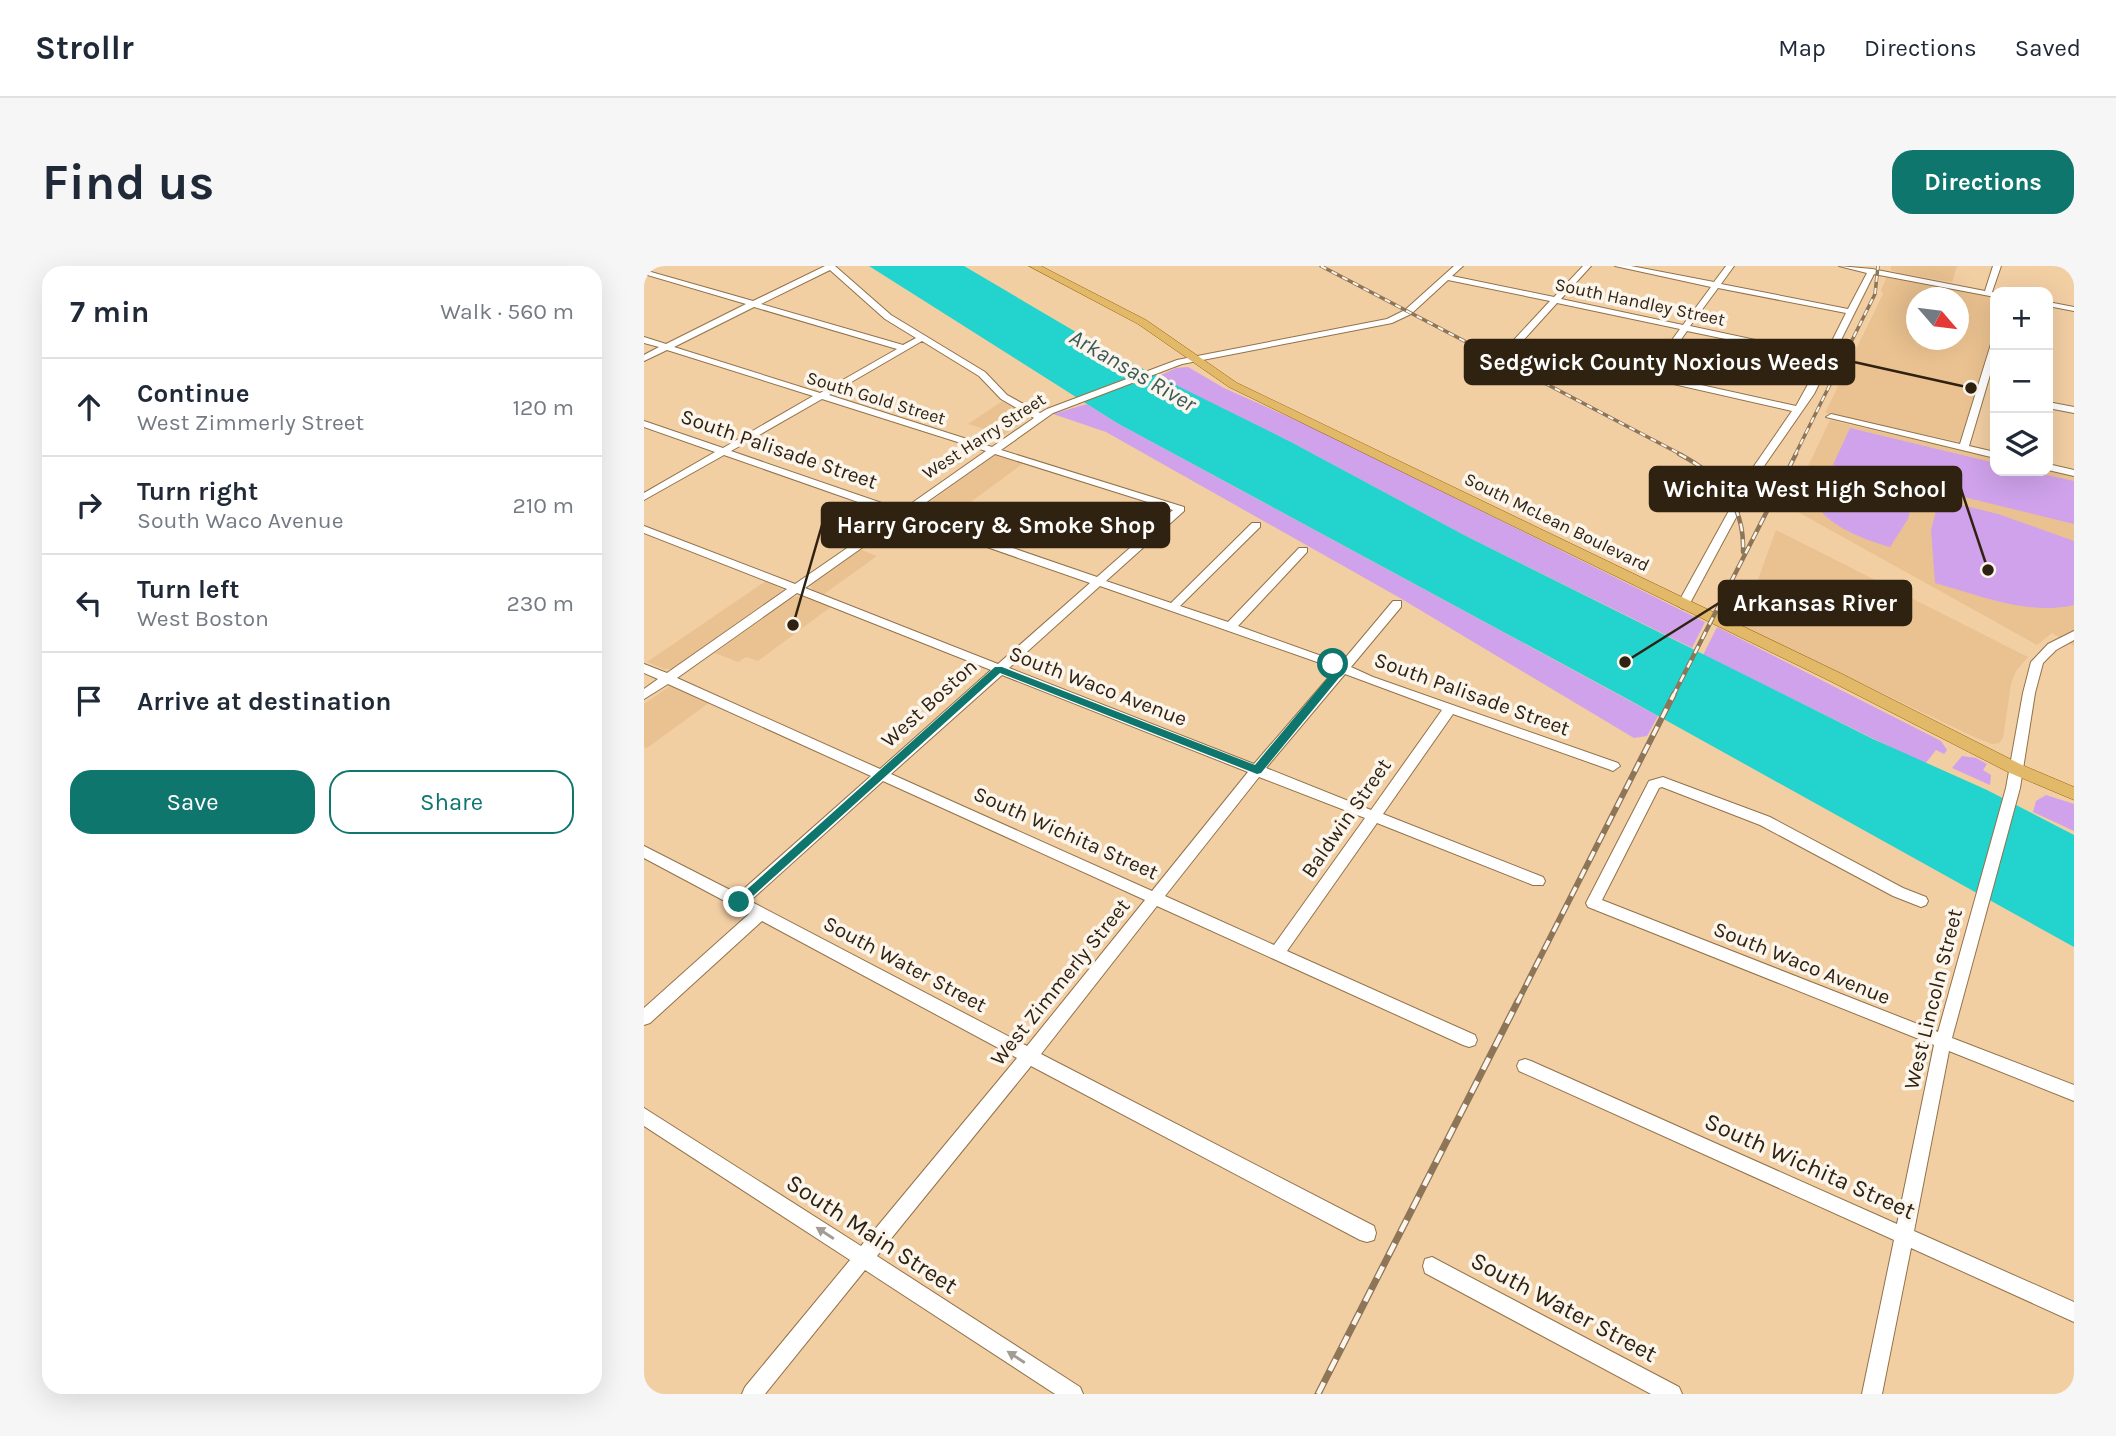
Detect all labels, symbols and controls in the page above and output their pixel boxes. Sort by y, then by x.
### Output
text: Strollr [35,29,134,67]
text: Map [1778,34,1826,62]
text: Directions [1864,34,1977,62]
text: Saved [2015,34,2081,62]
button: Directions [1892,150,2074,214]
text: Find us [42,154,214,211]
street label: South Handley Street [1553,273,1727,331]
north arrow [1906,287,1969,350]
map controls [1990,287,2053,476]
button: + [1990,287,2053,350]
text: 7 min [70,294,150,330]
text: Walk · 560 m [440,298,574,325]
water label: Arkansas River [1065,323,1202,418]
callout: Sedgwick County Noxious Weeds [1465,340,1854,384]
text: Sedgwick County Noxious Weeds [1479,349,1839,376]
button: − [1990,350,2053,413]
street label: South Gold Street [804,366,948,430]
text: Continue [137,378,249,409]
icon: ahead [70,388,108,426]
street label: West Harry Street [918,388,1050,484]
text: 120 m [512,394,574,421]
street label: South Palisade Street [678,404,880,494]
text: West Zimmerly Street [137,409,364,436]
button: layers [1990,413,2053,476]
callout: Wichita West High School [1650,467,1961,511]
street label: South McLean Boulevard [1461,468,1653,576]
text: Turn right [137,476,258,507]
text: Wichita West High School [1663,476,1947,503]
icon: right [70,486,108,524]
text: 210 m [512,492,574,519]
callout: Harry Grocery & Smoke Shop [822,503,1169,547]
text: South Waco Avenue [137,507,343,534]
text: Harry Grocery & Smoke Shop [837,512,1155,539]
text: Turn left [137,574,239,605]
callout: Arkansas River [1719,581,1911,625]
icon: left [70,584,108,622]
text: 230 m [506,590,574,617]
text: Arkansas River [1733,590,1897,617]
text: West Boston [137,605,269,632]
street label: South Waco Avenue [1006,641,1190,731]
street label: South Palisade Street [1371,647,1573,741]
route start [1317,648,1348,679]
street label: West Boston [876,654,982,752]
icon: arrive [70,682,108,720]
text: Arrive at destination [137,686,391,717]
street label: Baldwin Street [1296,754,1396,882]
button: Save [70,770,315,834]
button: Share [329,770,574,834]
street label: South Wichita Street [970,781,1162,885]
route end [723,886,754,917]
street label: West Zimmerly Street [985,894,1135,1070]
street label: West Lincoln Street [1899,906,1967,1092]
street label: South Water Street [819,911,991,1017]
street label: South Waco Avenue [1710,917,1894,1009]
street label: South Wichita Street [1700,1107,1920,1225]
street label: South Main Street [781,1168,963,1300]
one-way arrow [816,1226,835,1239]
street label: South Water Street [1466,1246,1662,1368]
one-way arrow [1007,1350,1025,1364]

